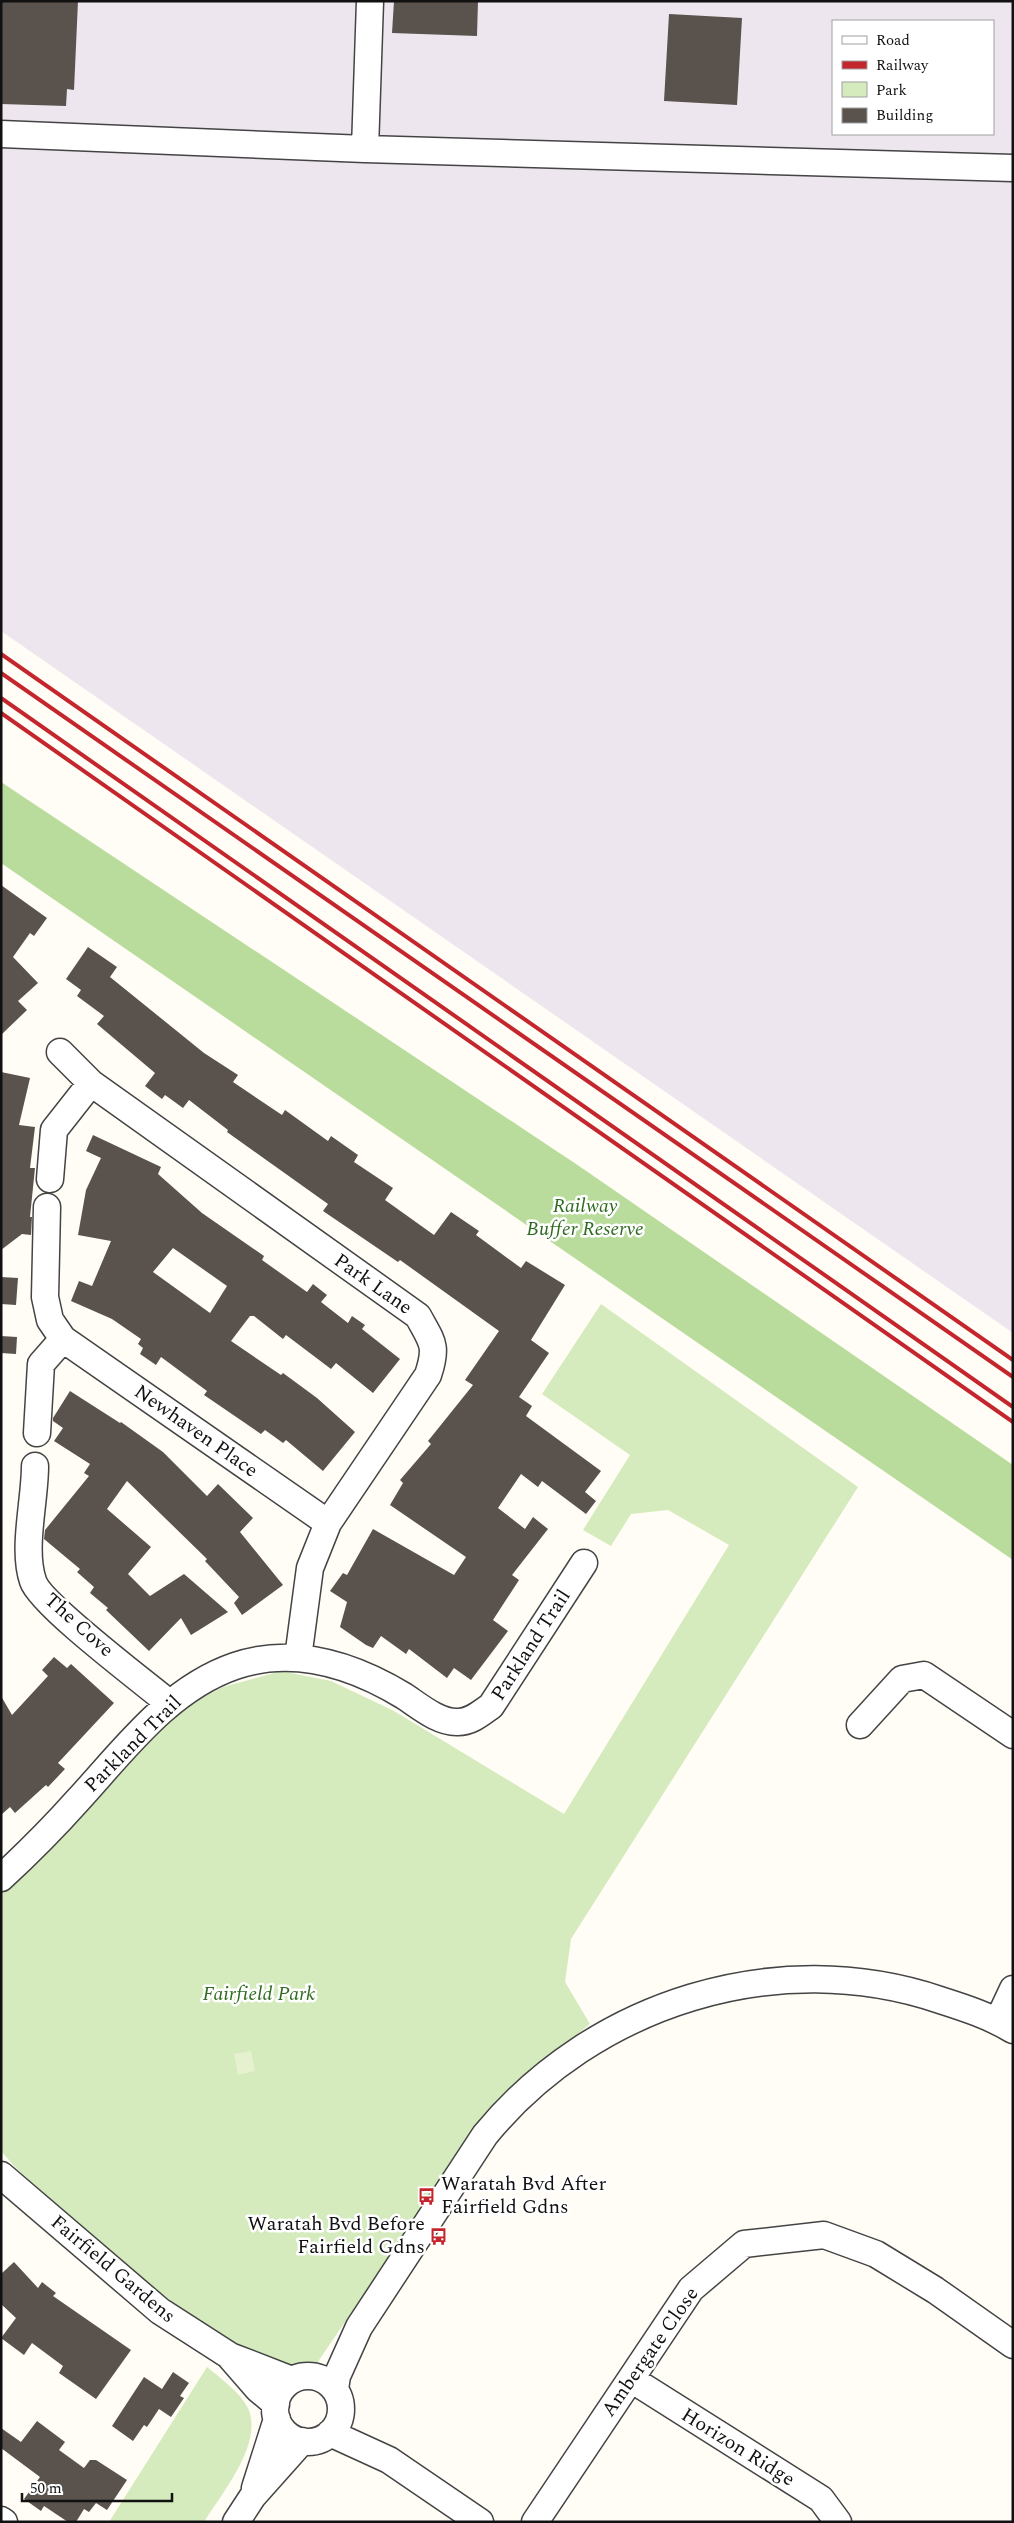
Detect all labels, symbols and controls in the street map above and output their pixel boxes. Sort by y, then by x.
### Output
legend [832,20,994,135]
text: Road [876,29,910,52]
text: Railway [876,54,929,77]
text: Park [876,79,907,102]
text: Building [876,104,933,127]
park label: Railway Buffer Reserve [526,1191,644,1244]
street label: Park Lane [328,1246,418,1322]
street label: Newhaven Place [128,1377,264,1485]
street label: Parkland Trail [484,1583,578,1707]
street label: The Cove [38,1586,120,1664]
street label: Parkland Trail [77,1688,189,1800]
park label: Fairfield Park [203,1979,316,2009]
place label: Waratah Bvd After Fairfield Gdns [441,2169,606,2222]
bus stop icon: Waratah Bvd After Fairfield Gdns [417,2186,437,2206]
street label: Fairfield Gardens [44,2208,182,2330]
place label: Waratah Bvd Before Fairfield Gdns [247,2209,425,2262]
bus stop icon: Waratah Bvd Before Fairfield Gdns [429,2226,449,2246]
street label: Ambergate Close [594,2281,706,2423]
street label: Horizon Ridge [675,2400,801,2494]
scale bar [22,2470,172,2502]
text: 50 m [30,2477,62,2500]

